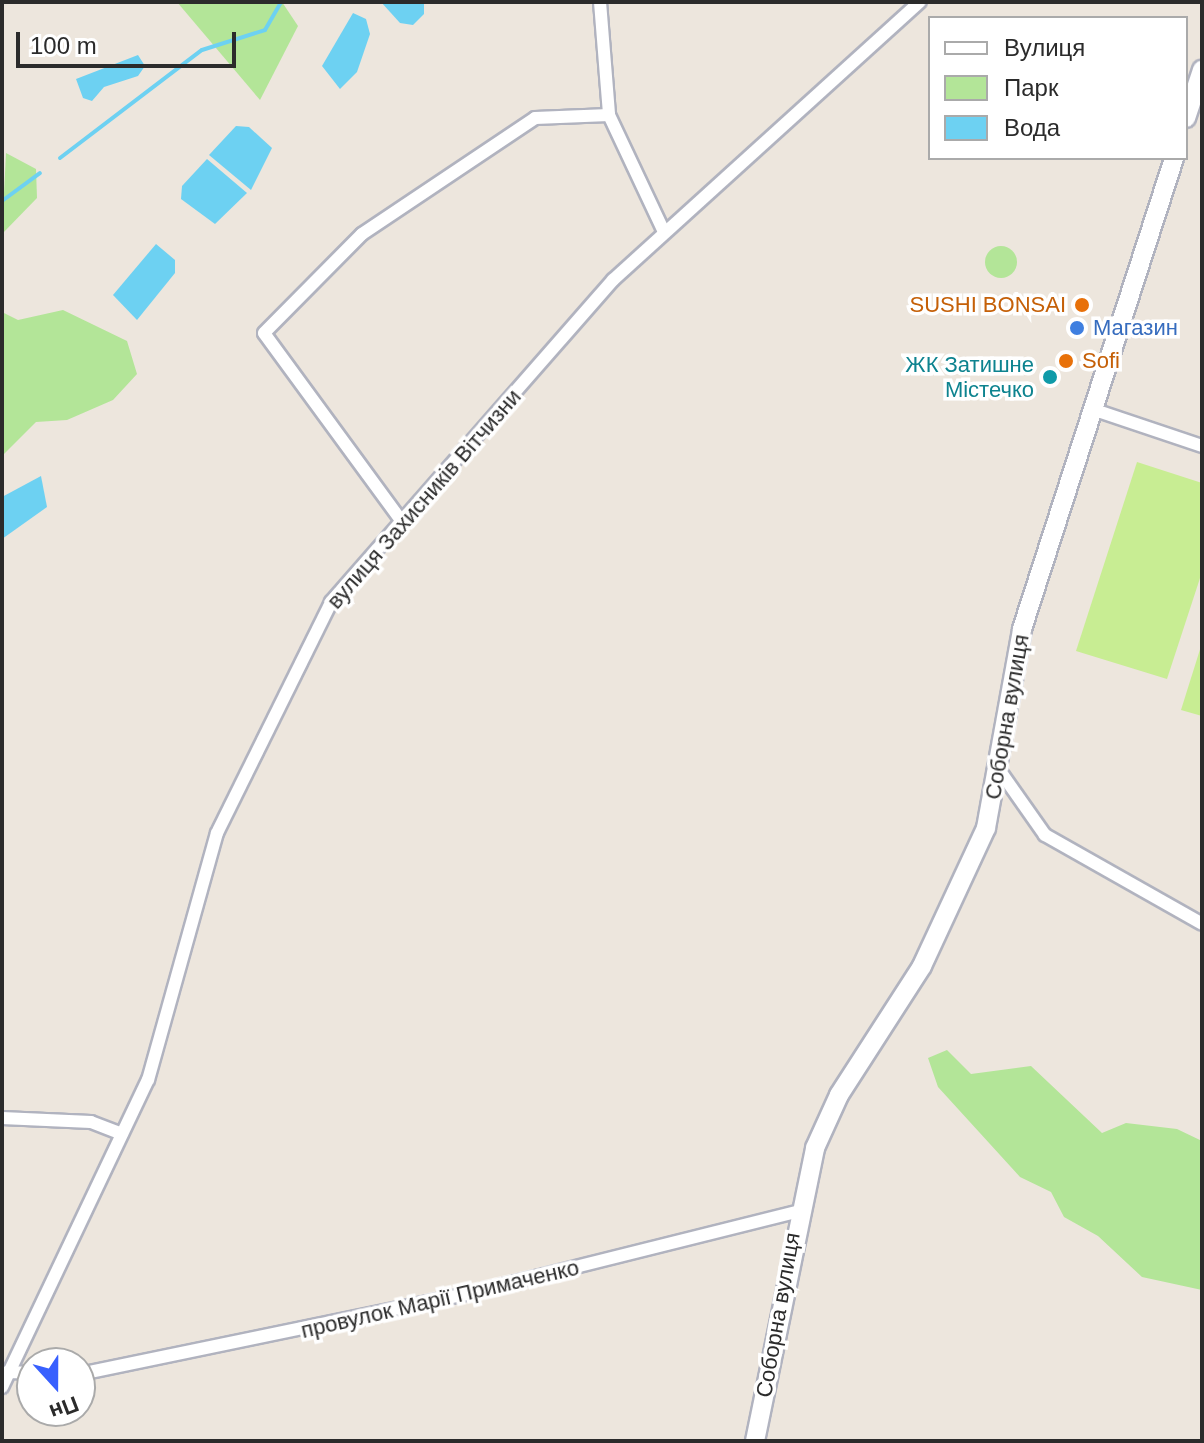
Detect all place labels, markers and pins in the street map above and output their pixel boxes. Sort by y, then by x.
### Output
place label: SUSHI BONSAI [910,292,1066,318]
marker: SUSHI BONSAI [1073,296,1091,314]
place label: Магазин [1093,315,1178,341]
marker: Магазин [1068,319,1086,337]
place label: Sofi [1082,348,1120,374]
place label: ЖК Затишне Містечко [905,351,1034,402]
marker: Sofi [1057,352,1075,370]
marker: ЖК Затишне Містечко [1041,368,1059,386]

